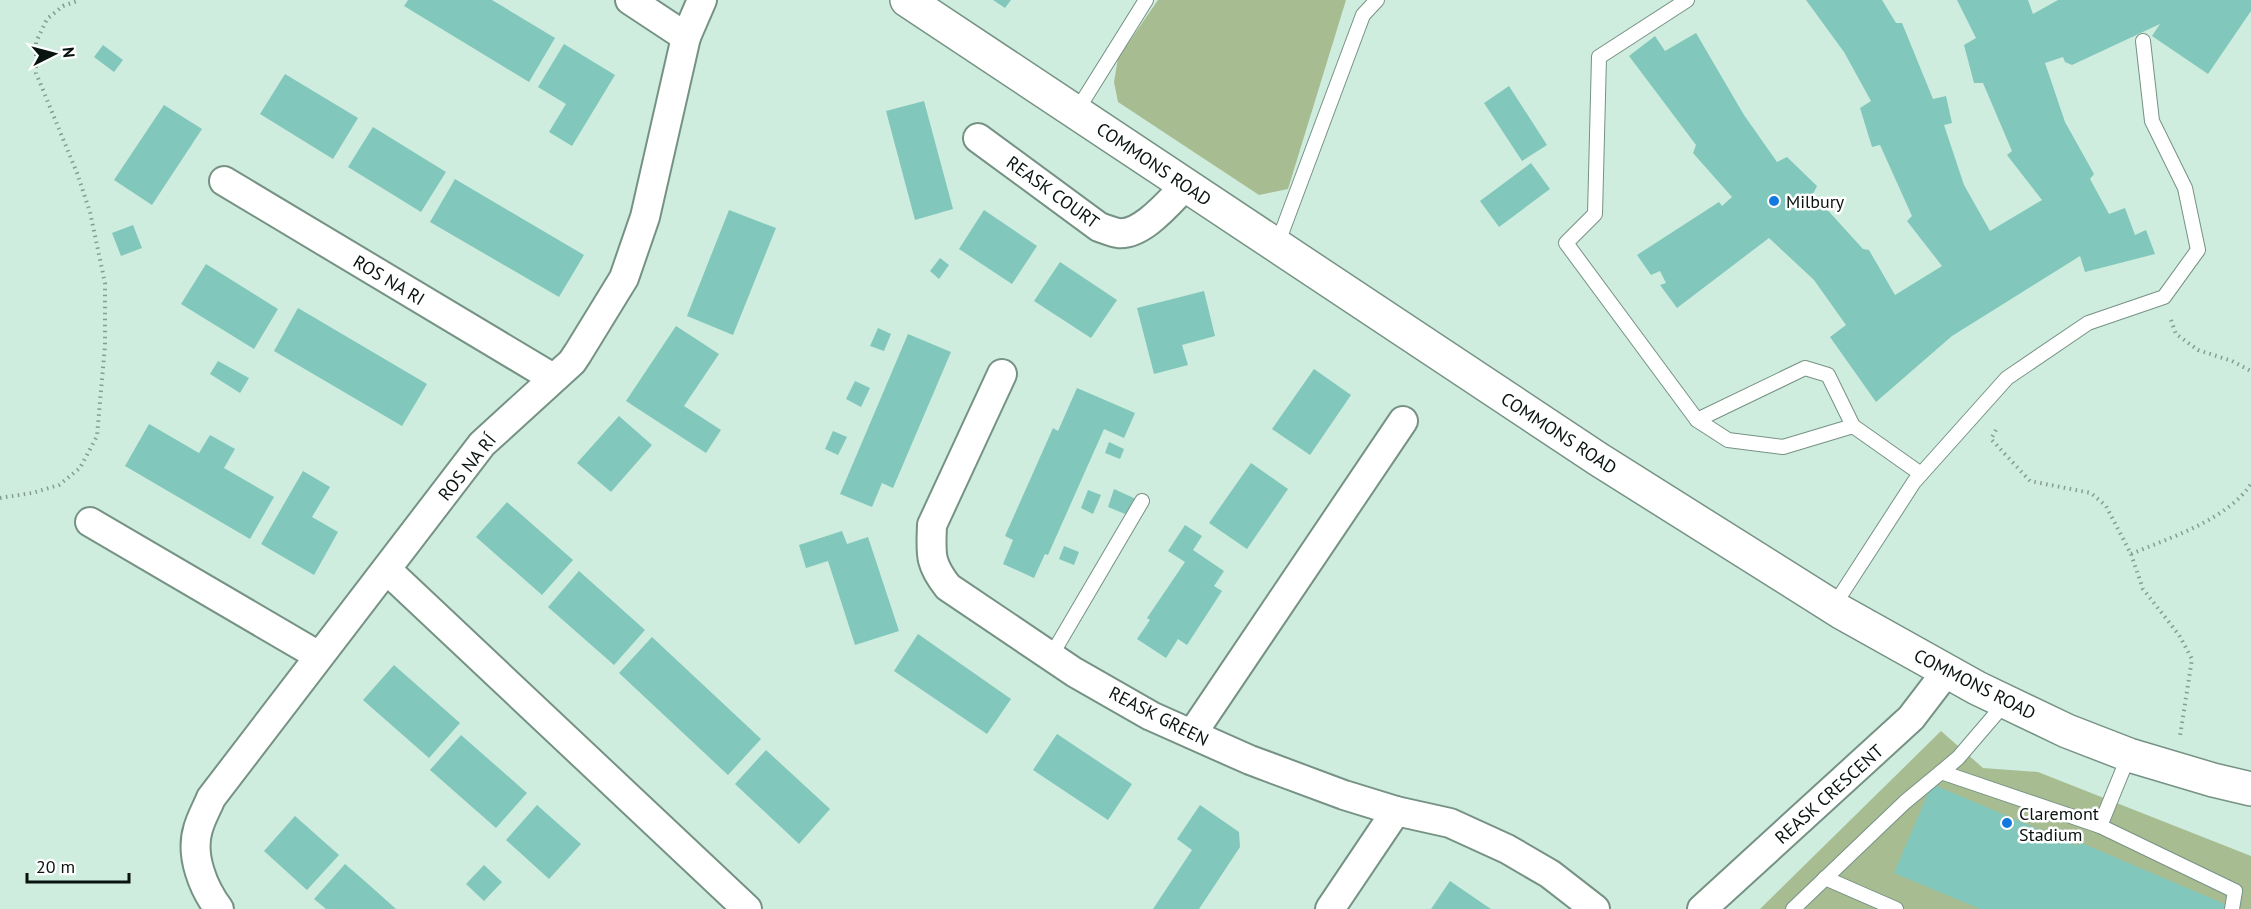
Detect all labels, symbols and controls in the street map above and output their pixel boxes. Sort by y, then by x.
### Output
north arrow [24,24,84,84]
text: N [58,46,79,59]
street label: COMMONS ROAD [1092,117,1216,211]
street label: REASK COURT [1002,151,1104,233]
place label: Milbury [1786,190,1845,213]
marker: Milbury [1767,194,1781,208]
street label: ROS NA RI [349,250,429,310]
street label: COMMONS ROAD [1497,387,1621,479]
street label: ROS NA RÍ [433,428,501,505]
street label: COMMONS ROAD [1910,643,2040,725]
street label: REASK GREEN [1105,681,1213,751]
street label: REASK CRESCENT [1770,739,1888,849]
place label: Claremont Stadium [2019,802,2099,846]
marker: Claremont Stadium [2000,816,2014,830]
scale bar [27,846,129,884]
text: 20 m [36,855,75,878]

